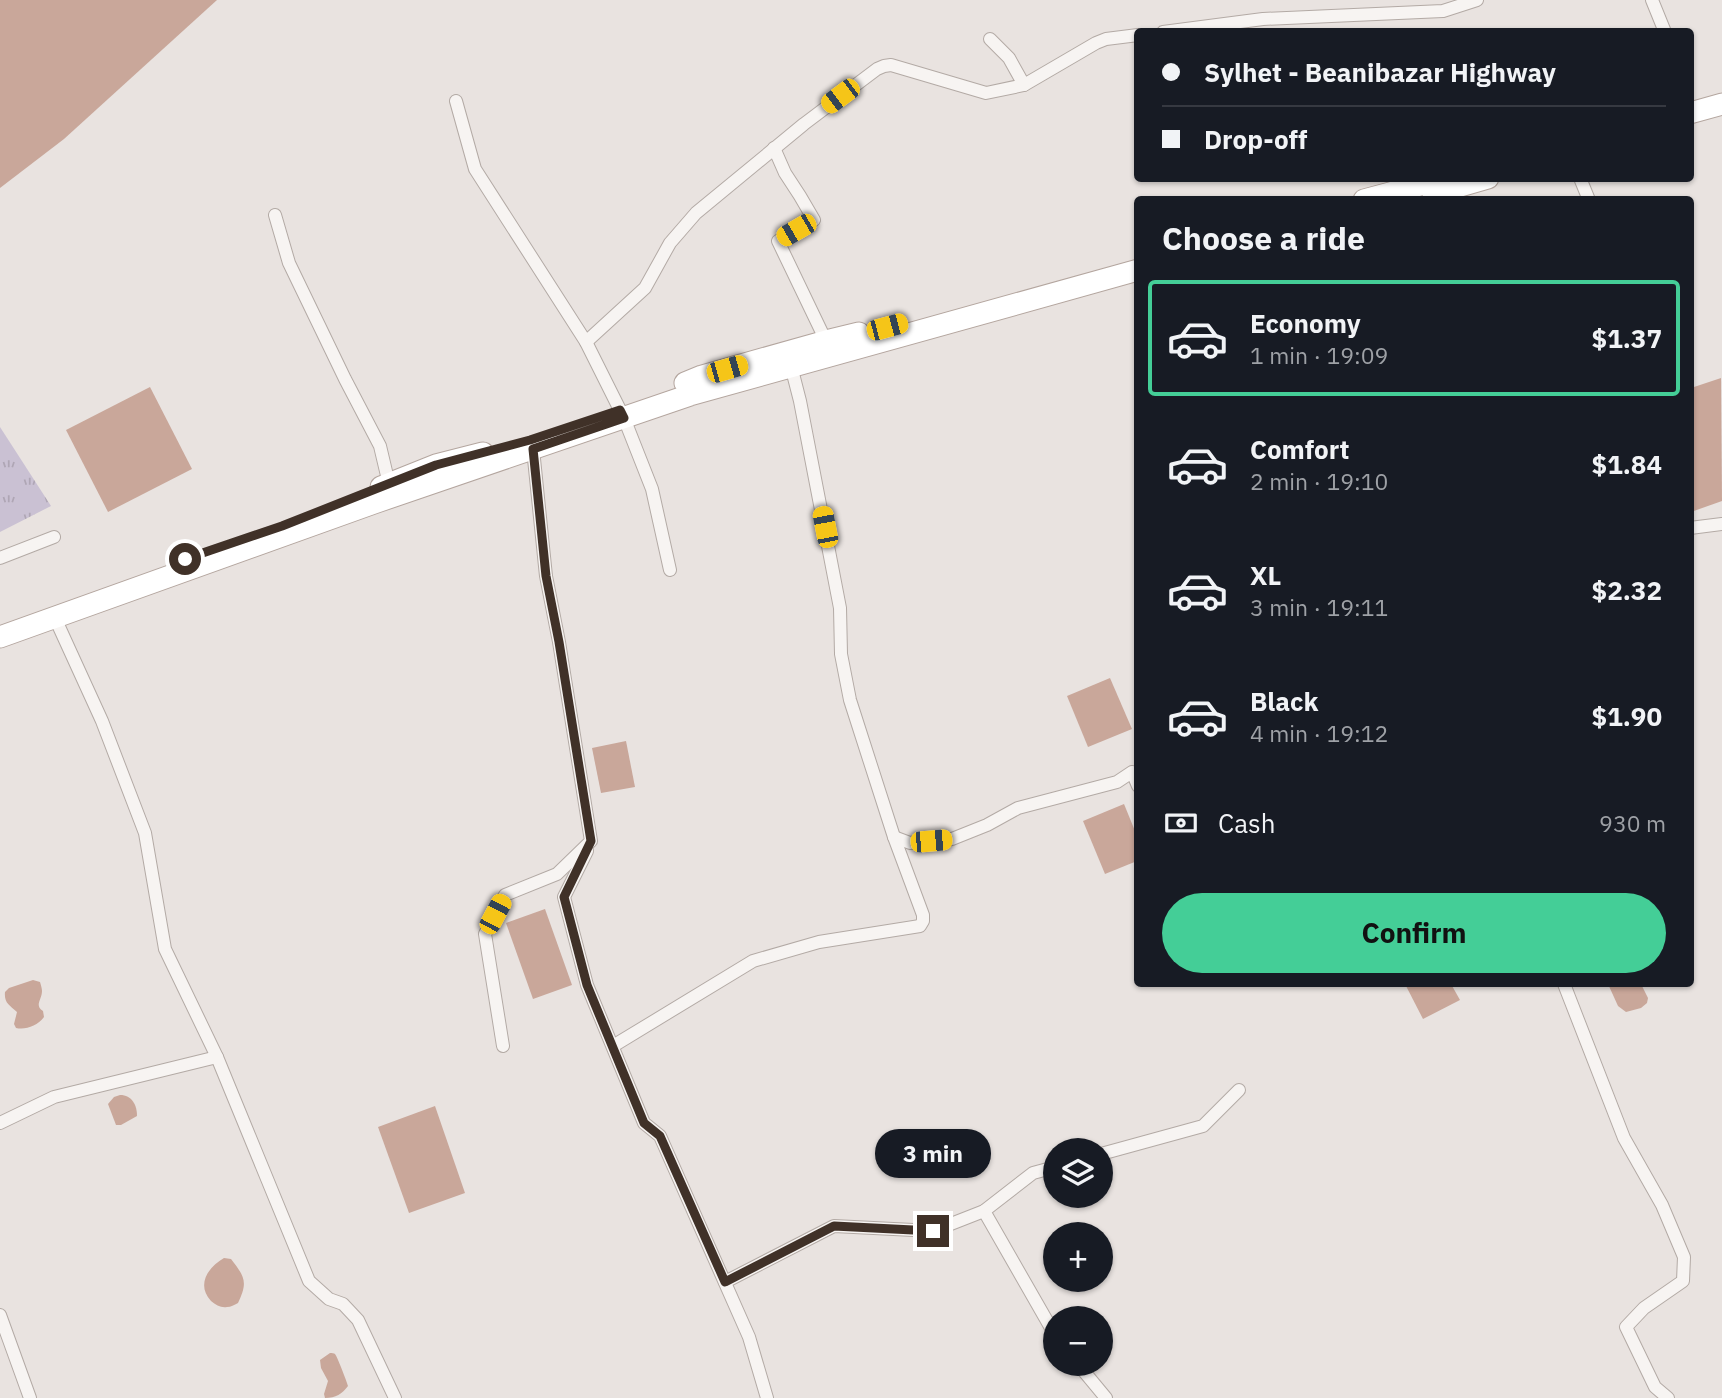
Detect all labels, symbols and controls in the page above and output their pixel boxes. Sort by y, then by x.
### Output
text: Sylhet - Beanibazar Highway [1204,55,1556,89]
car [817,75,864,117]
text: Drop-off [1204,122,1307,156]
car [773,210,820,250]
text: Choose a ride [1162,217,1365,259]
text: Economy [1250,306,1361,340]
icon: car [1166,307,1229,370]
car [864,311,911,343]
text: $1.37 [1592,321,1662,355]
text: 1 min · 19:09 [1250,340,1388,370]
car [704,353,751,385]
text: Comfort [1250,432,1349,466]
icon: car [1166,433,1229,496]
text: $1.84 [1592,447,1662,481]
text: 2 min · 19:10 [1250,466,1388,496]
car [811,504,840,550]
route start [169,543,201,575]
text: XL [1250,558,1281,592]
icon: car [1166,559,1229,622]
text: $2.32 [1592,573,1662,607]
text: 3 min · 19:11 [1250,592,1388,622]
text: Black [1250,684,1318,718]
icon: car [1166,685,1229,748]
text: $1.90 [1592,699,1662,733]
text: 4 min · 19:12 [1250,718,1388,748]
icon: cash [1162,804,1200,842]
text: Cash [1218,806,1275,840]
text: 930 m [1599,808,1666,838]
car [910,829,953,853]
car [476,891,515,937]
button: Confirm [1162,893,1666,973]
callout: 3 min [875,1130,991,1178]
text: 3 min [903,1138,963,1168]
map controls [1043,1138,1113,1376]
button: layers [1043,1138,1113,1208]
route end [917,1215,949,1247]
button: + [1043,1222,1113,1292]
button: − [1043,1306,1113,1376]

